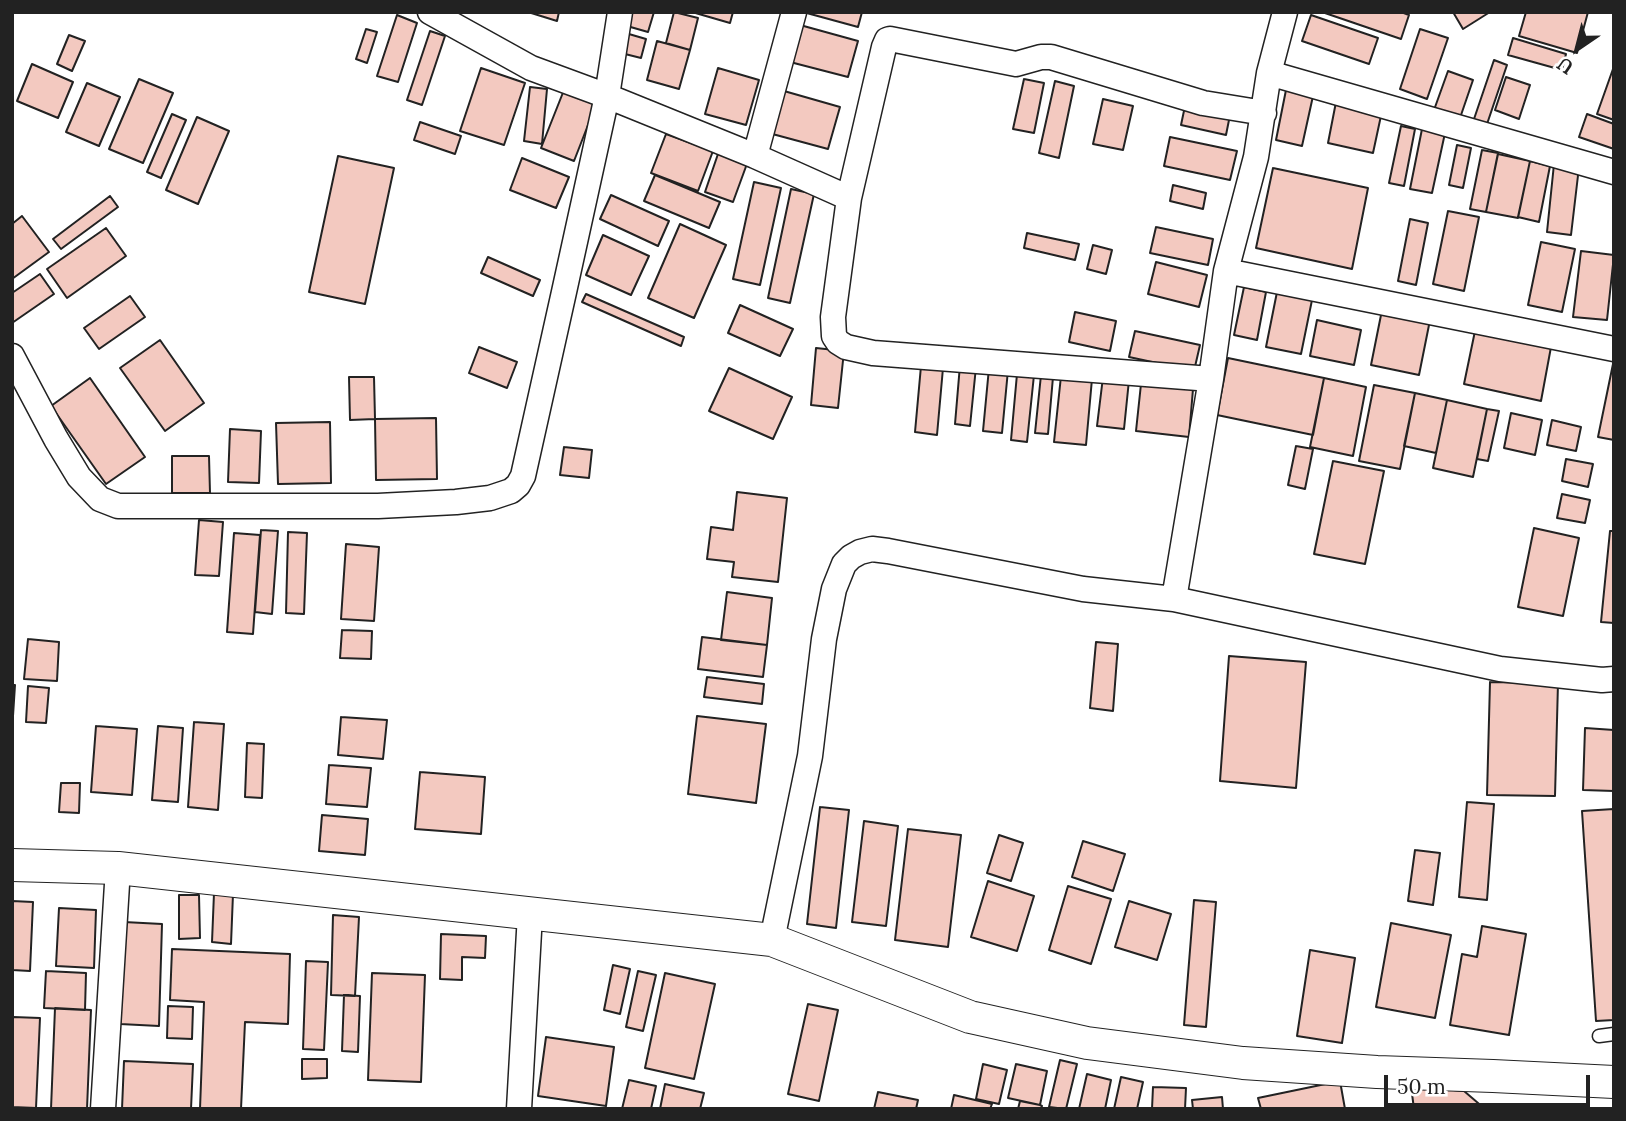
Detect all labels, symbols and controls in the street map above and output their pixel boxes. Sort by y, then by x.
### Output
north arrow [1542,14,1612,84]
text: U [1552,52,1578,80]
scale bar [1388,1062,1594,1106]
text: 50 m [1397,1073,1446,1100]

